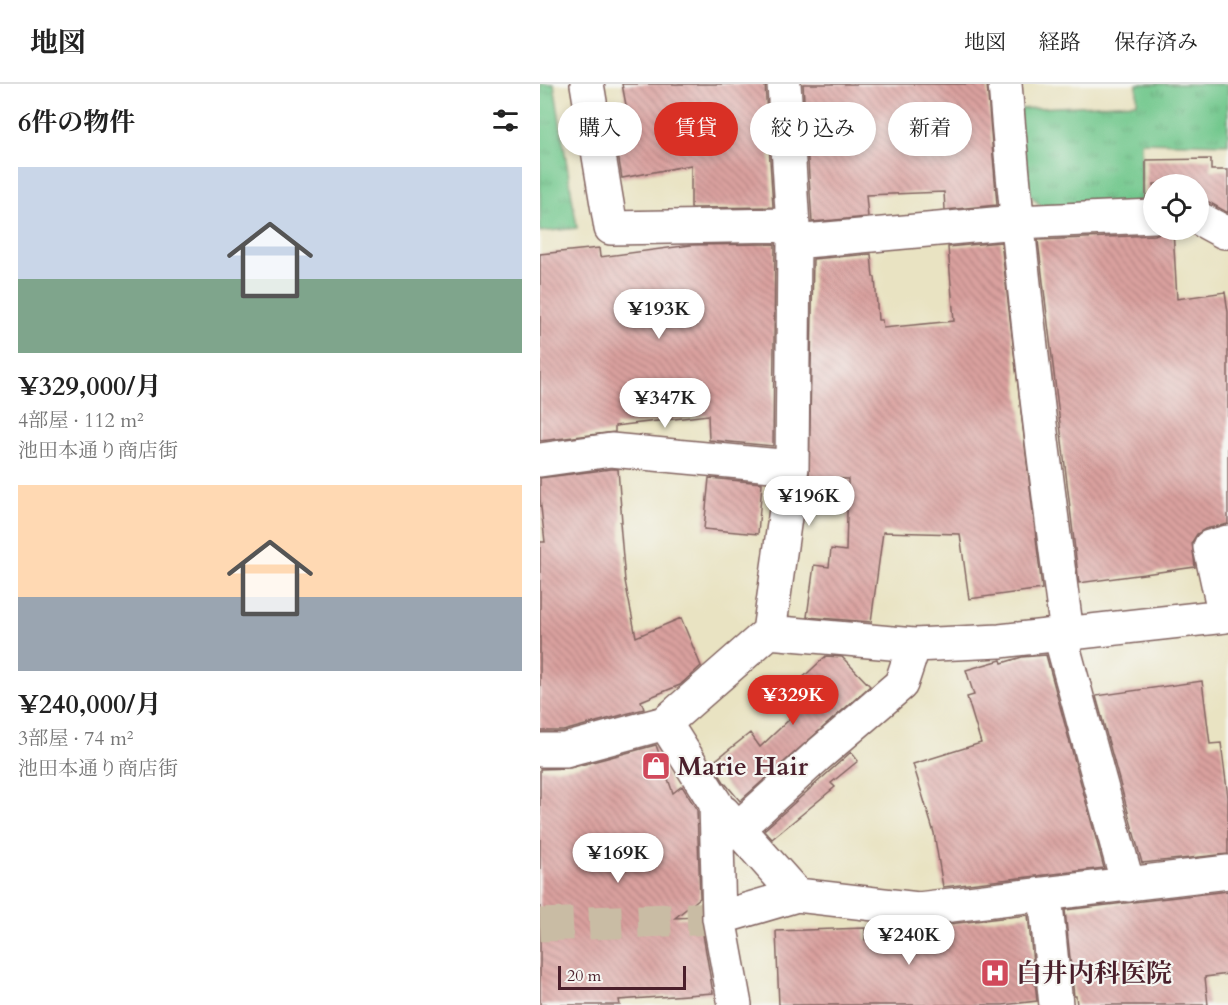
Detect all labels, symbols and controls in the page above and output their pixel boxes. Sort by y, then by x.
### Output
text: 地図 [30,24,86,62]
text: 地図 [964,28,1006,57]
text: 経路 [1039,28,1081,57]
text: 保存済み [1114,28,1198,57]
chip: 購入 [558,102,642,156]
chip: 賃貸 [654,102,738,156]
chip: 絞り込み [750,102,876,156]
chip: 新着 [888,102,972,156]
icon: filters [489,104,522,137]
text: 6件の物件 [18,105,135,140]
map controls [1143,174,1209,240]
button: locate [1143,174,1209,240]
icon: home [216,206,324,314]
pin: ¥193K [617,289,701,340]
text: ¥193K [628,295,690,322]
text: ¥329,000/月 [18,369,161,404]
pin: ¥347K [623,378,707,429]
text: ¥347K [634,384,696,411]
text: 4部屋 · 112 m² [18,407,144,434]
text: 池田本通り商店街 [18,437,178,464]
pin: ¥196K [767,476,851,527]
text: ¥196K [778,482,840,509]
icon: home [216,524,324,632]
pin: ¥329K [751,675,835,726]
text: ¥329K [762,681,824,708]
text: ¥240,000/月 [18,687,161,722]
text: 3部屋 · 74 m² [18,725,134,752]
place label: Marie Hair [677,749,809,784]
shop icon: Marie Hair [640,750,672,782]
text: 池田本通り商店街 [18,755,178,782]
pin: ¥169K [576,833,660,884]
text: ¥169K [587,839,649,866]
pin: ¥240K [867,915,951,966]
text: ¥240K [878,921,940,948]
place label: 白井内科医院 [1016,956,1172,991]
hospital icon: 白井内科医院 [979,957,1011,989]
scale bar [558,963,686,990]
text: 20 m [567,965,601,987]

